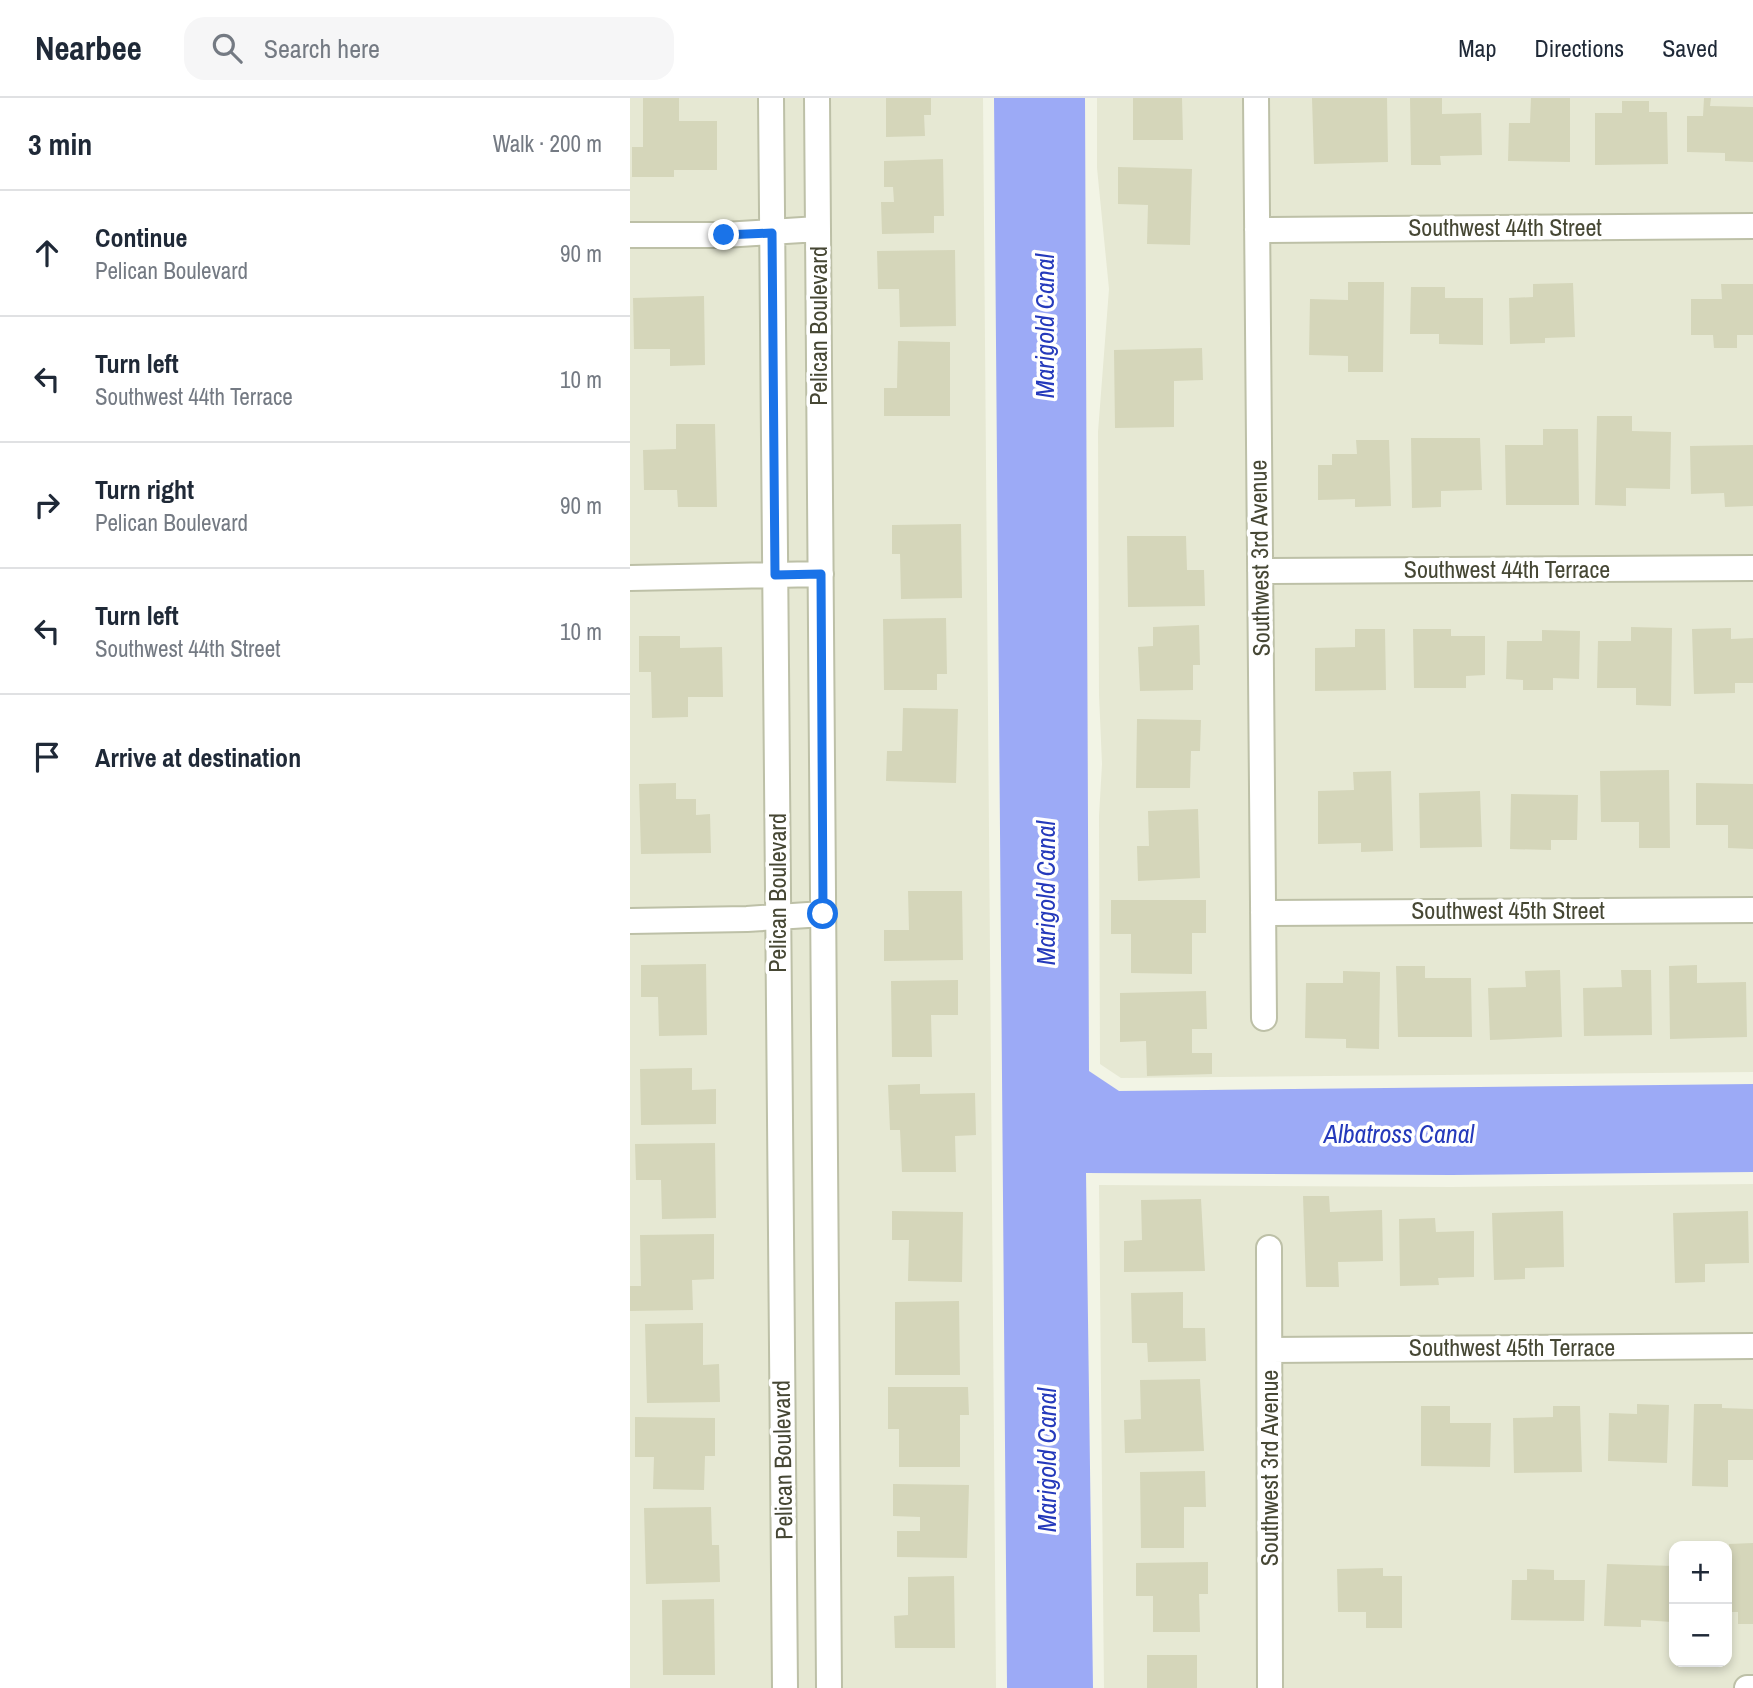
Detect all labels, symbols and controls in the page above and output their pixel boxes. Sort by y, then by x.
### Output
search box [184,17,674,80]
text: Nearbee [35,26,142,70]
icon: search [208,29,246,67]
text: Search here [264,31,380,66]
text: Map [1458,32,1496,64]
text: Directions [1534,32,1624,64]
text: Saved [1662,32,1718,64]
text: 3 min [28,124,92,164]
text: Walk · 200 m [493,128,602,159]
street label: Southwest 44th Street [1408,211,1602,243]
route end [708,219,739,250]
text: Continue [95,220,187,255]
icon: ahead [28,234,66,272]
text: 90 m [560,238,602,269]
street label: Pelican Boulevard [802,246,834,406]
water label: Marigold Canal [1027,252,1062,398]
text: Pelican Boulevard [95,255,248,286]
text: Turn left [95,346,179,381]
icon: left [28,360,66,398]
text: 10 m [560,364,602,395]
text: Southwest 44th Terrace [95,381,293,412]
street label: Southwest 3rd Avenue [1241,459,1277,657]
text: Turn right [95,472,194,507]
icon: right [28,486,66,524]
text: 90 m [560,490,602,521]
text: Pelican Boulevard [95,507,248,538]
street label: Southwest 44th Terrace [1404,553,1610,585]
text: Turn left [95,598,179,633]
icon: left [28,612,66,650]
text: 10 m [560,616,602,647]
text: Southwest 44th Street [95,633,281,664]
icon: arrive [28,738,66,776]
text: Arrive at destination [95,740,301,775]
street label: Pelican Boulevard [761,813,793,973]
water label: Marigold Canal [1028,819,1063,965]
street label: Southwest 45th Street [1411,894,1605,926]
route start [807,898,838,929]
water label: Albatross Canal [1323,1116,1476,1151]
street label: Southwest 45th Terrace [1409,1331,1615,1363]
street label: Southwest 3rd Avenue [1253,1370,1285,1566]
street label: Pelican Boulevard [765,1380,799,1540]
water label: Marigold Canal [1029,1386,1064,1532]
map controls [1669,1541,1732,1667]
button: + [1669,1541,1732,1604]
button: − [1669,1604,1732,1667]

